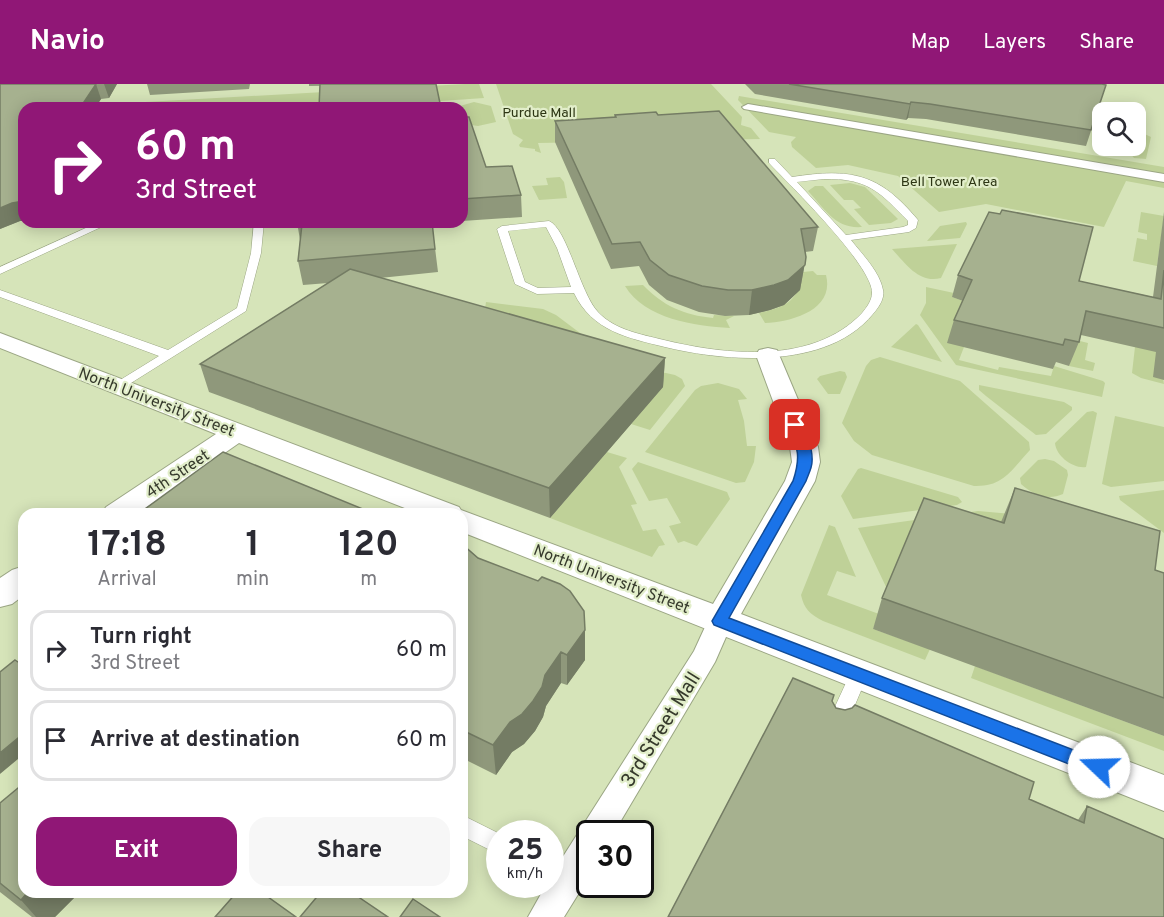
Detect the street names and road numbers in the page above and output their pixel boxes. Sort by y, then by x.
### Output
street label: North University Street [75,364,237,442]
street label: 4th Street [142,446,214,503]
street label: North University Street [530,541,692,619]
street label: 3rd Street Mall [616,667,708,793]

